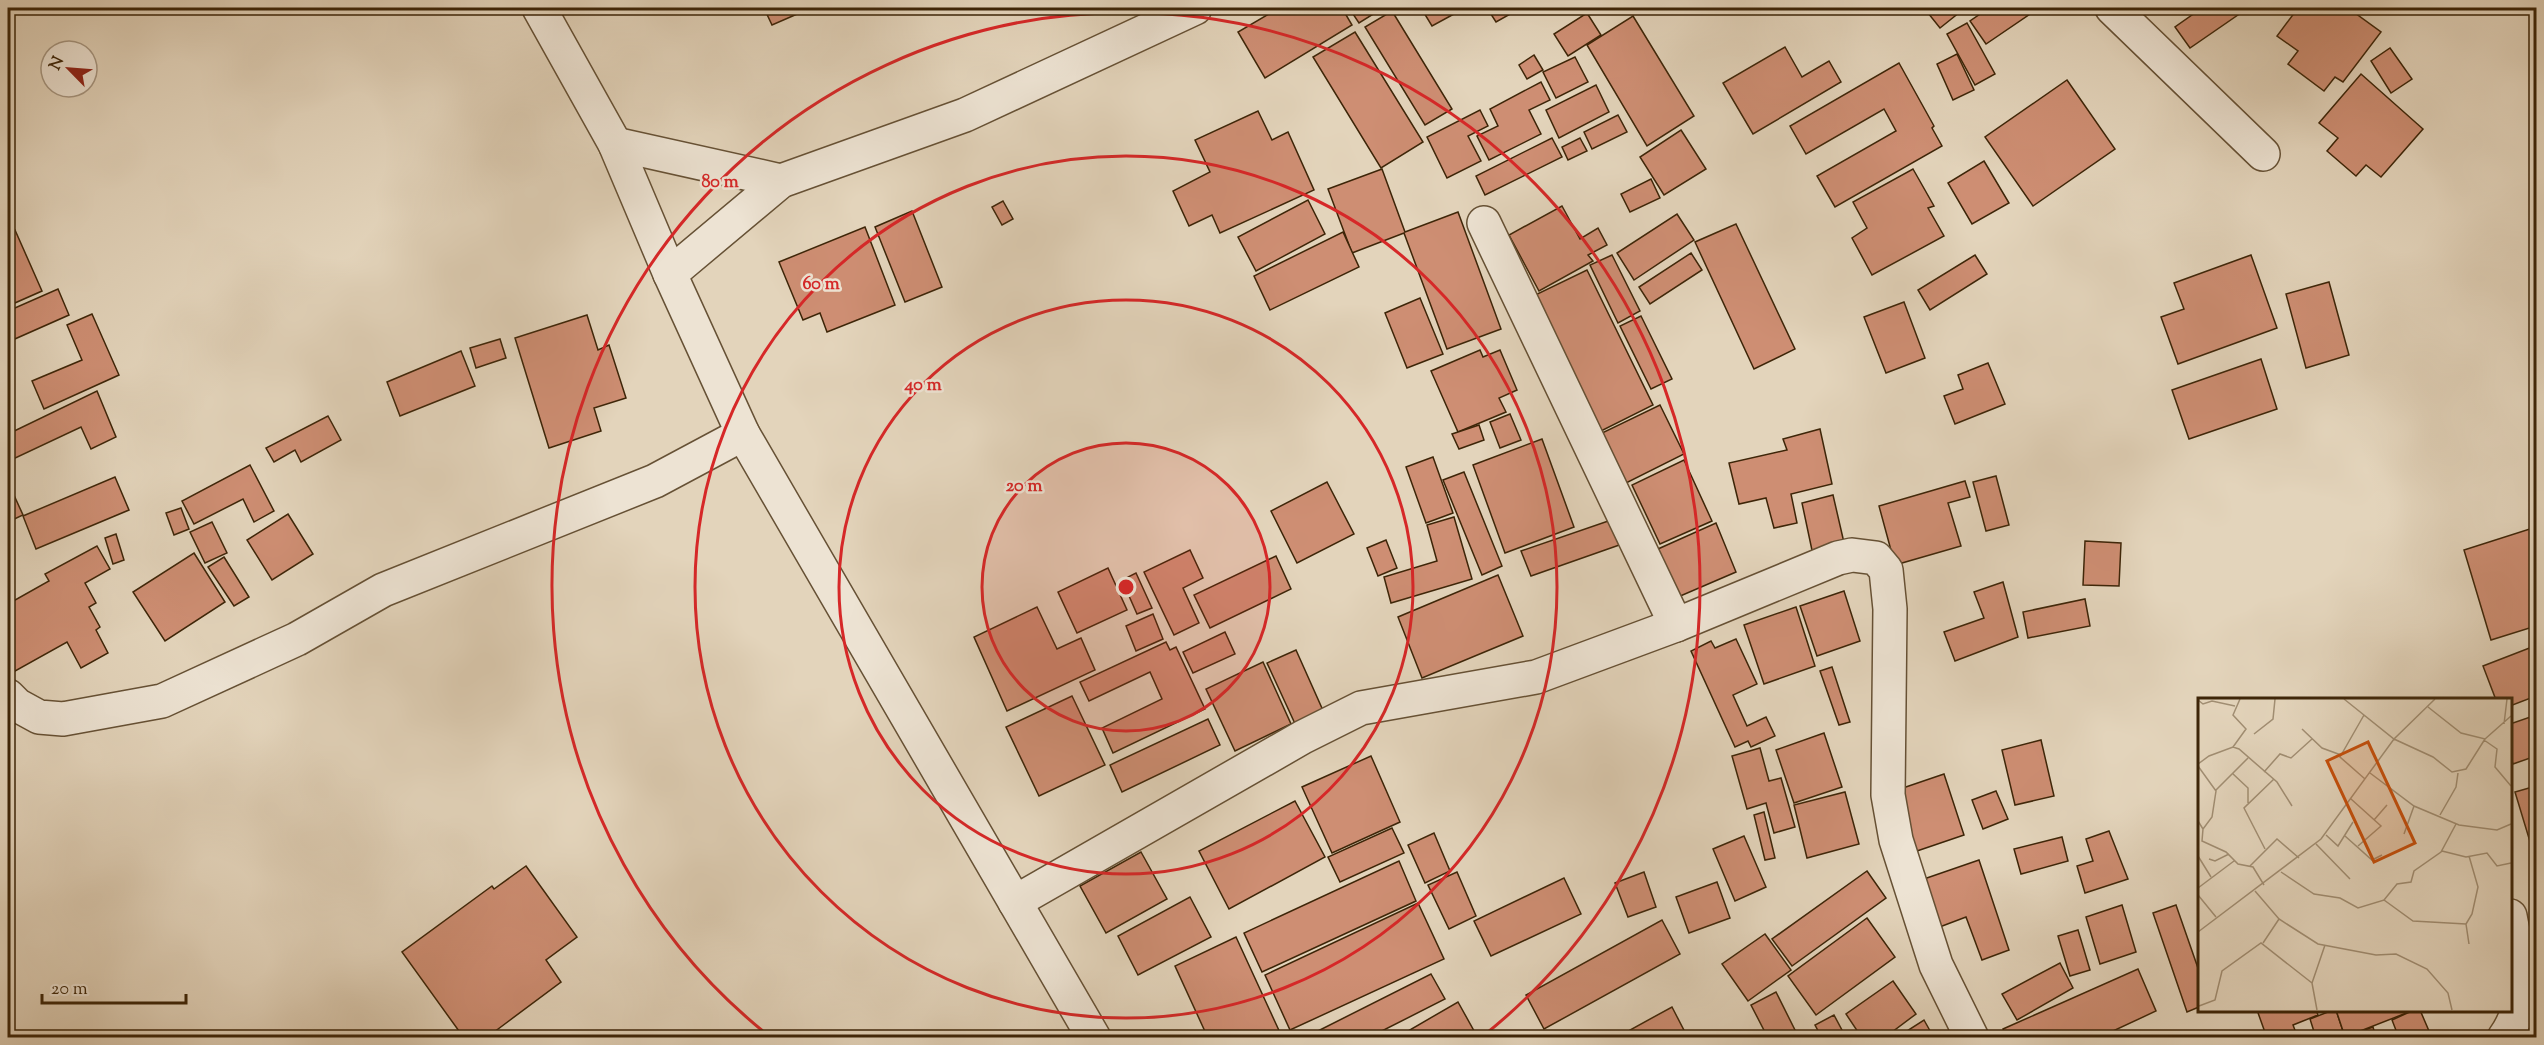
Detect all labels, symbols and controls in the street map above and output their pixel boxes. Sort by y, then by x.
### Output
north arrow [39,39,99,99]
text: N [45,53,71,74]
text: 80 m [701,170,739,196]
text: 60 m [802,272,840,298]
text: 40 m [903,373,942,399]
text: 20 m [1006,474,1042,500]
centre of rings [1116,577,1136,597]
inset map [2198,698,2511,1012]
scale bar [42,967,186,1005]
text: 20 m [51,977,88,1003]

